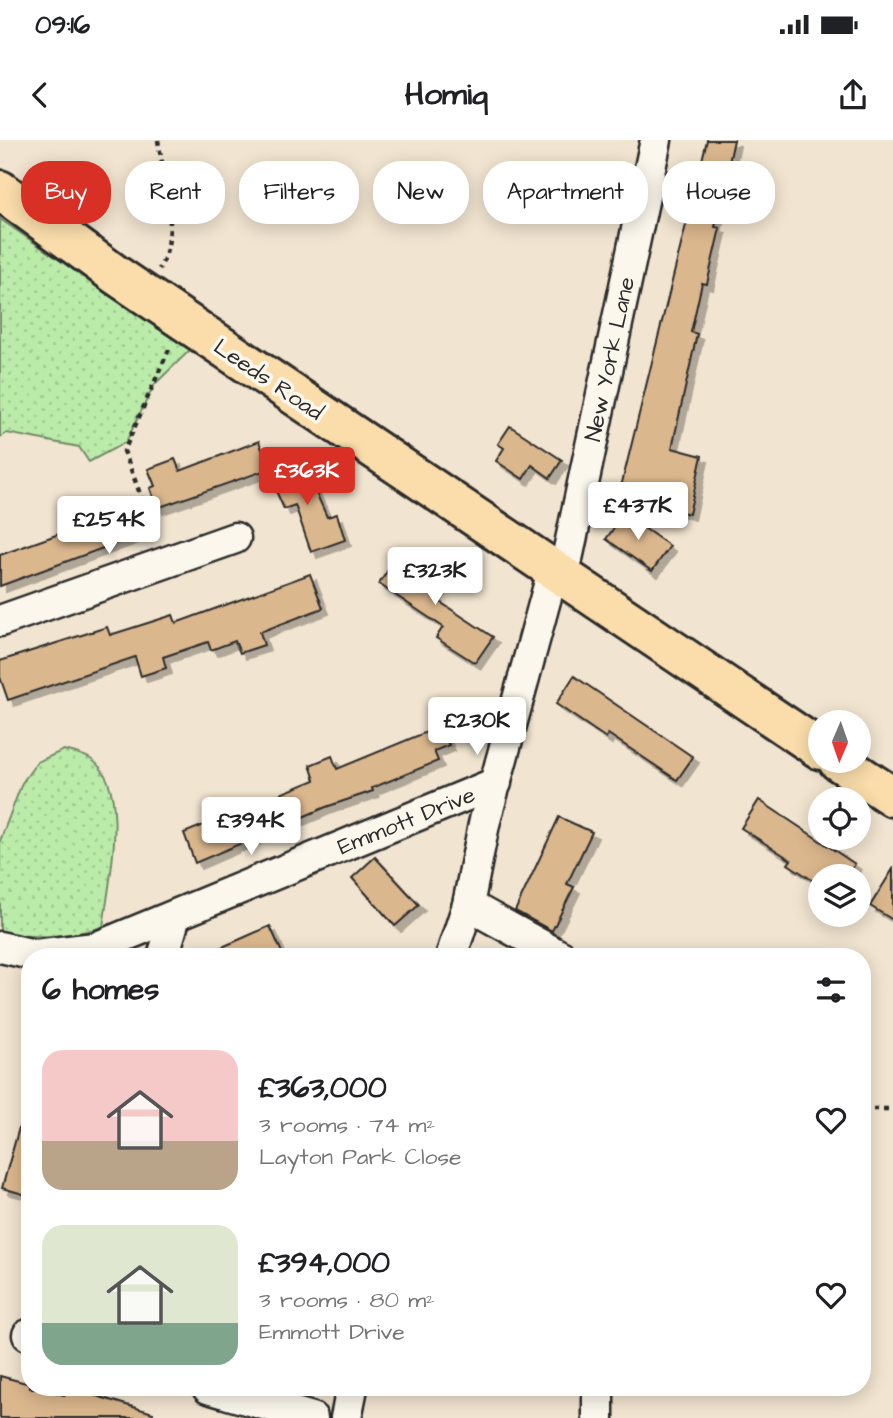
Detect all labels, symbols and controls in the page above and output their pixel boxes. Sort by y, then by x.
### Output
text: 09:16 [35,7,90,43]
text: Homiq [405,72,488,117]
icon: back [21,76,59,114]
icon: share [834,76,872,114]
chip: Buy [21,161,111,224]
chip: Rent [125,161,225,224]
chip: Filters [239,161,359,224]
chip: New [373,161,469,224]
chip: Apartment [483,161,648,224]
chip: House [662,161,775,224]
street label: New York Lane [577,274,643,444]
street label: Leeds Road [207,331,330,428]
pin: £363K [258,448,356,507]
text: £363K [275,454,339,486]
pin: £437K [589,482,687,542]
text: £437K [604,489,672,521]
pin: £254K [60,496,158,556]
text: £254K [73,503,145,535]
pin: £323K [386,547,484,607]
text: £323K [404,554,466,586]
pin: £230K [428,698,526,757]
text: £230K [444,704,510,736]
north arrow [808,710,872,774]
map controls [808,710,871,927]
street label: Emmott Drive [333,779,480,863]
button: locate [808,787,871,850]
pin: £394K [202,798,300,857]
text: £394K [218,804,284,836]
button: layers [808,864,871,927]
text: 6 homes [42,969,159,1011]
icon: filters [812,971,850,1009]
text: £363,000 [259,1067,387,1109]
icon: home [98,1078,182,1162]
icon: heart [812,1101,850,1139]
text: 3 rooms · 74 m² [259,1109,435,1141]
text: Layton Park Close [259,1141,461,1173]
text: £394,000 [259,1242,390,1284]
icon: home [98,1253,182,1337]
icon: heart [812,1276,850,1314]
text: 3 rooms · 80 m² [259,1284,435,1316]
text: Emmott Drive [259,1316,405,1348]

